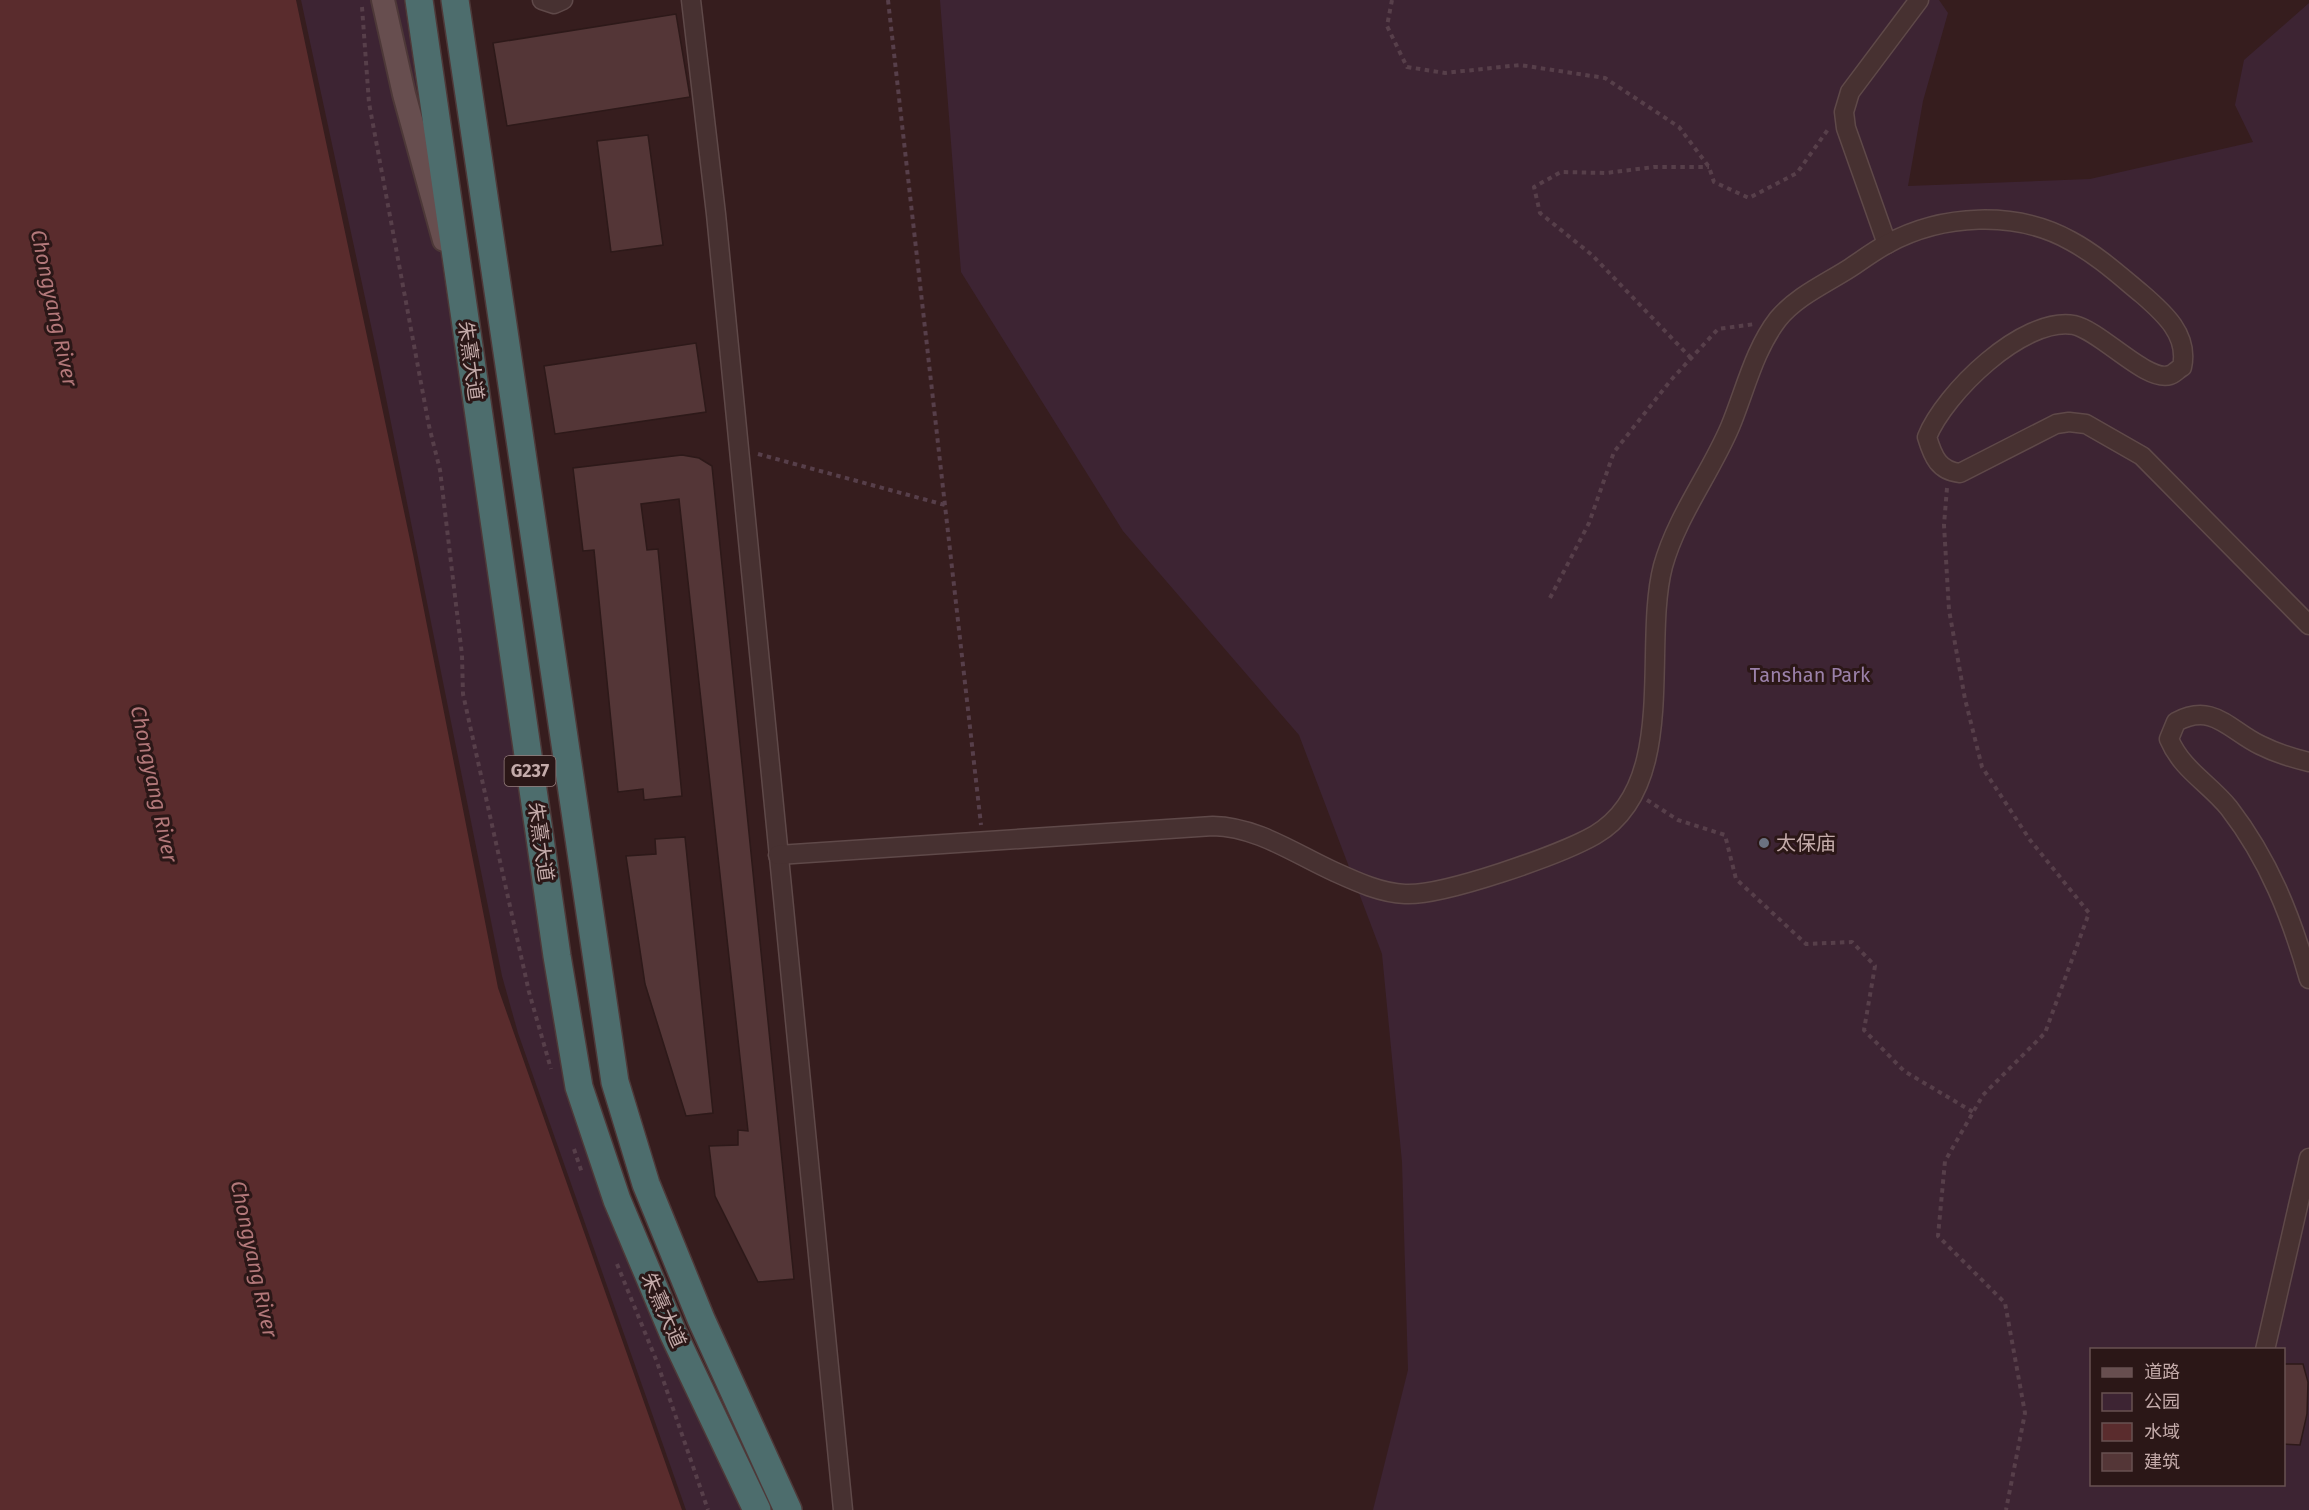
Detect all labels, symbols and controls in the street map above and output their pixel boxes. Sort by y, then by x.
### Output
water label: Chongyang River [25,227,83,390]
street label: 朱熹大道 [454,320,488,402]
park label: Tanshan Park [1750,663,1871,687]
water label: Chongyang River [125,703,183,866]
road number: G237 [504,756,556,786]
street label: 朱熹大道 [524,801,558,883]
place label: 太保庙 [1776,831,1836,855]
marker: 太保庙 [1757,836,1771,850]
water label: Chongyang River [225,1178,283,1341]
street label: 朱熹大道 [637,1269,691,1351]
legend [2090,1348,2285,1486]
text: 道路 [2144,1361,2180,1383]
text: 公园 [2144,1391,2180,1413]
text: 水域 [2144,1421,2180,1443]
text: 建筑 [2144,1451,2180,1473]

